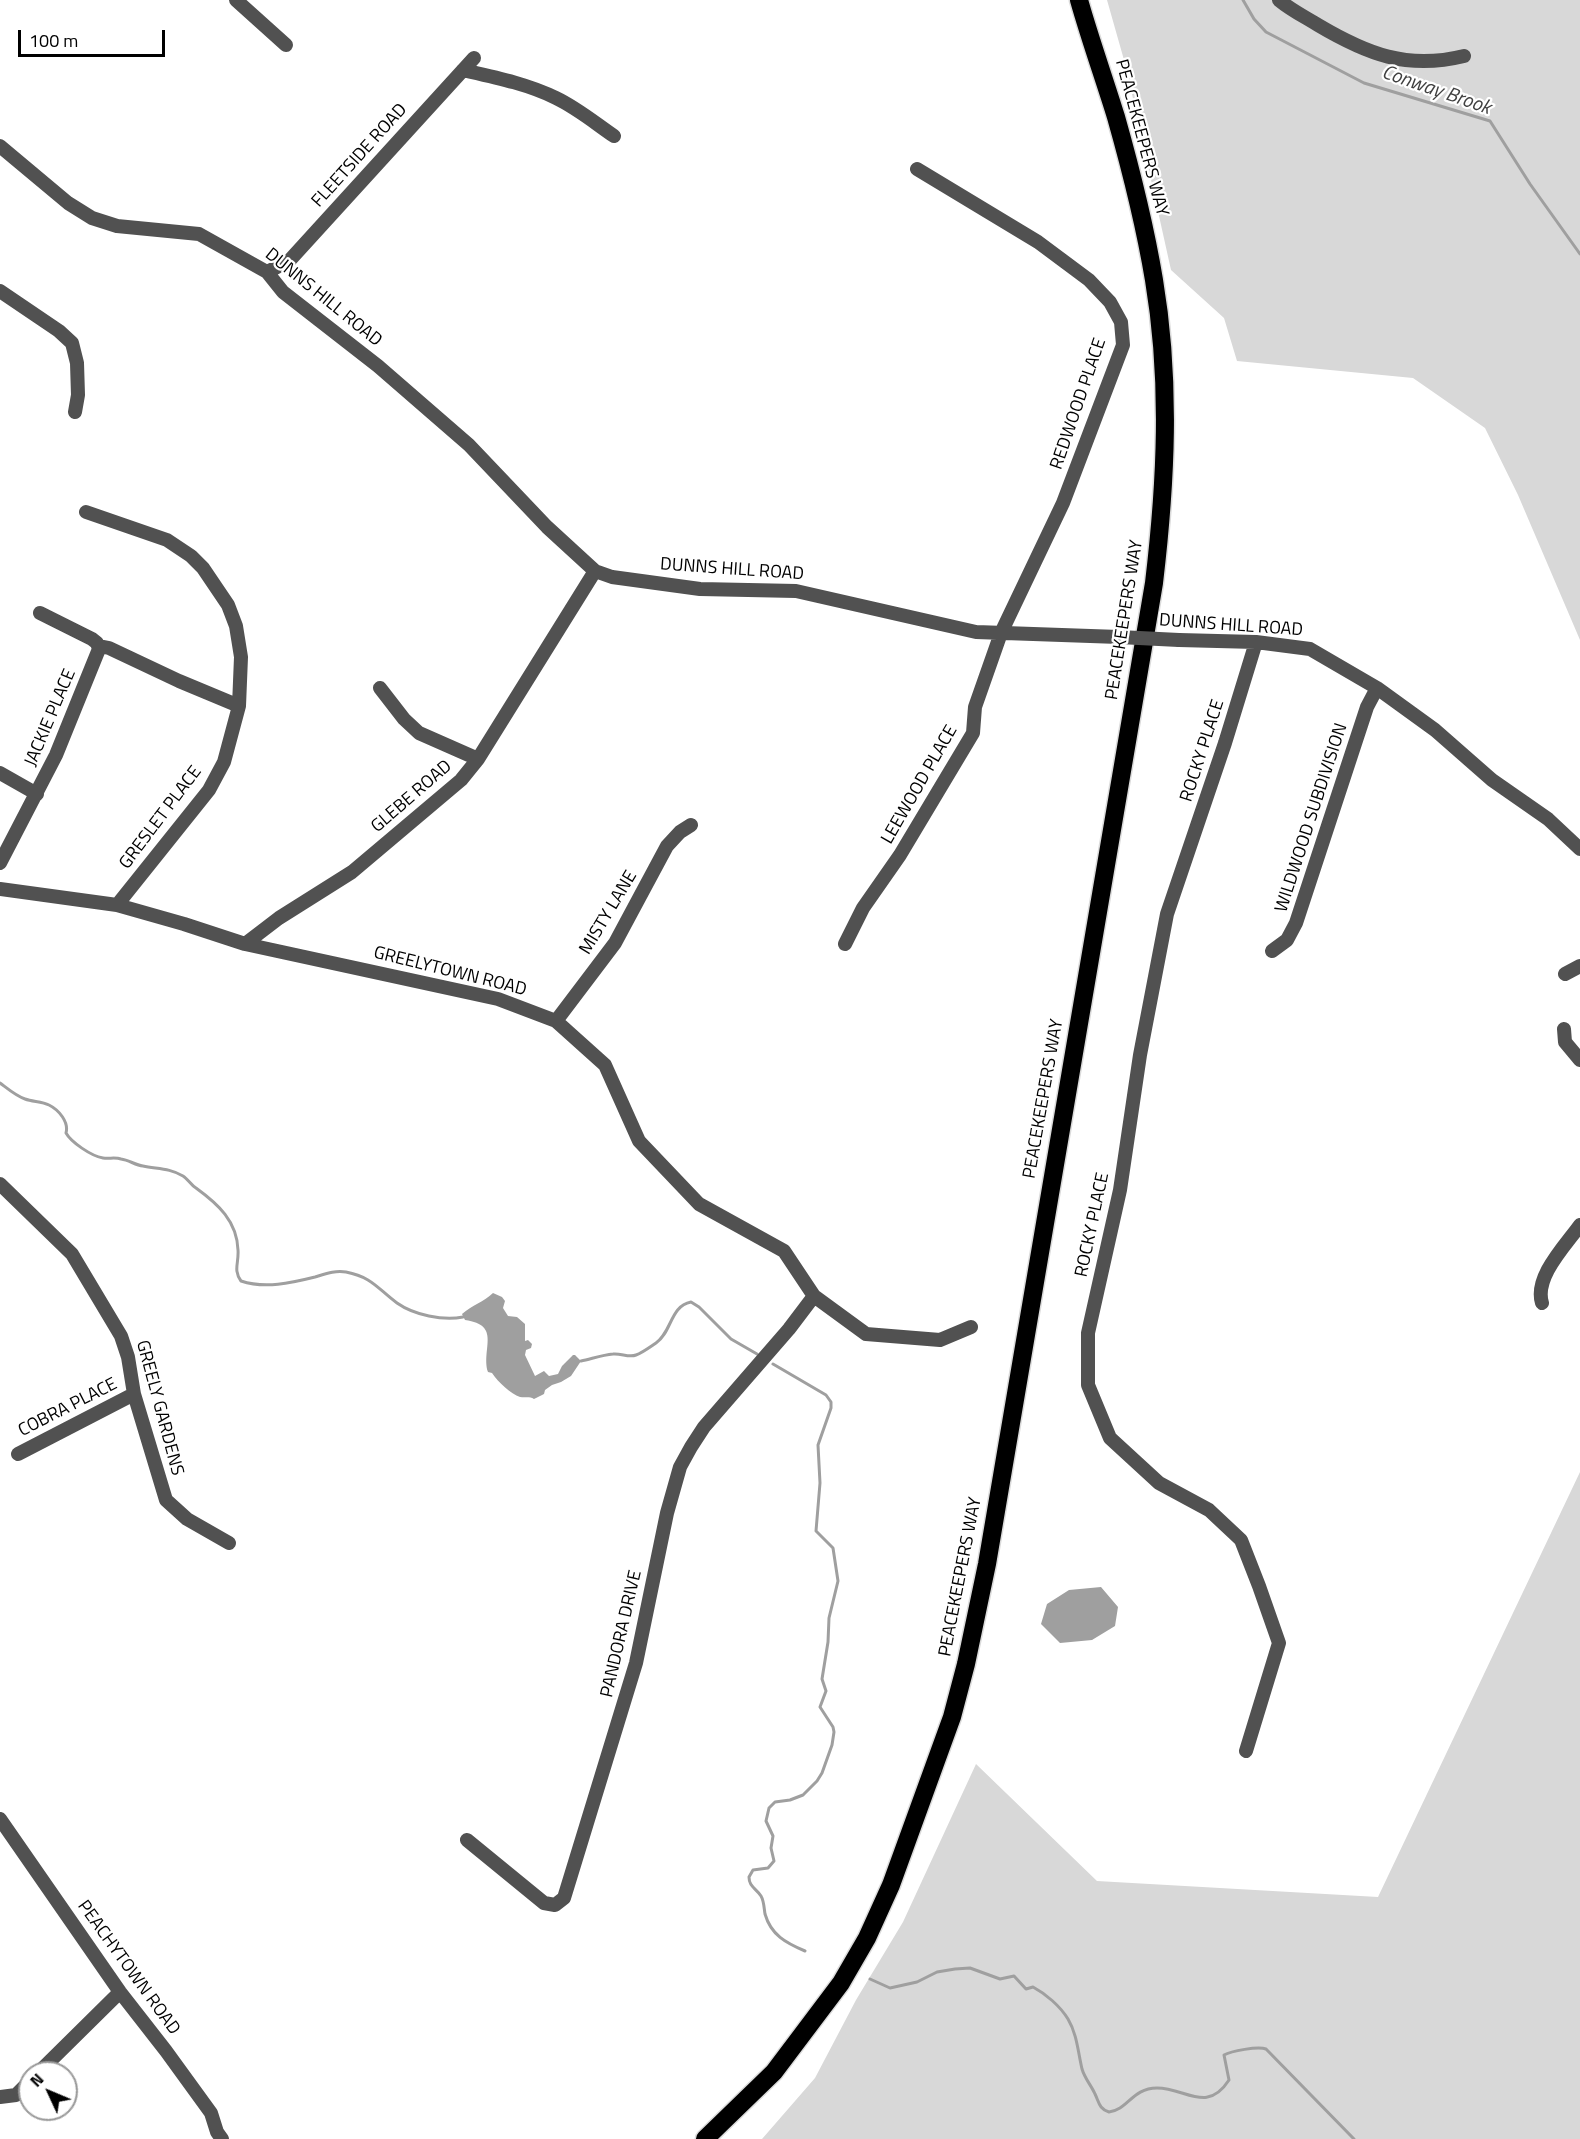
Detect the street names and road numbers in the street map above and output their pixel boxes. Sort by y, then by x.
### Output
street label: PEACEKEEPERS WAY [1110,57,1172,219]
street label: FLEETSIDE ROAD [308,100,412,212]
street label: DUNNS HILL ROAD [260,244,386,352]
street label: REDWOOD PLACE [1046,336,1112,472]
street label: PEACEKEEPERS WAY [1102,539,1148,701]
street label: DUNNS HILL ROAD [659,554,805,586]
street label: DUNNS HILL ROAD [1158,610,1304,642]
street label: JACKIE PLACE [21,666,81,770]
street label: ROCKY PLACE [1176,697,1230,805]
street label: WILDWOOD SUBDIVISION [1271,721,1353,915]
street label: LEEWOOD PLACE [877,722,963,848]
street label: GLEBE ROAD [367,756,457,838]
street label: GRESLET PLACE [115,762,207,874]
street label: MISTY LANE [576,867,642,959]
street label: GREELYTOWN ROAD [371,943,529,1001]
street label: PEACEKEEPERS WAY [1019,1018,1069,1180]
street label: ROCKY PLACE [1071,1171,1115,1279]
street label: GREELY GARDENS [131,1338,187,1478]
street label: COBRA PLACE [15,1374,121,1442]
street label: PEACEKEEPERS WAY [935,1496,987,1658]
street label: PANDORA DRIVE [597,1568,647,1700]
street label: PEACHYTOWN ROAD [72,1897,184,2039]

